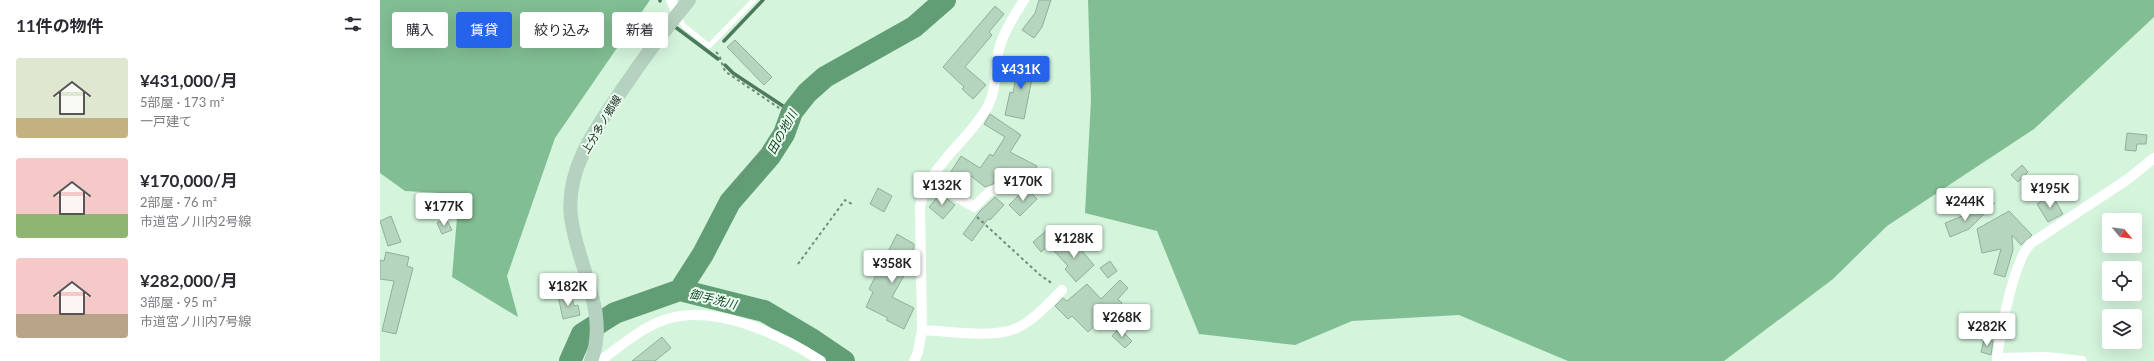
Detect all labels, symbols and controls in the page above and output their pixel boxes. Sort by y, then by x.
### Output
chip: 購入 [392,12,448,48]
chip: 賃貸 [456,12,512,48]
chip: 絞り込み [520,12,604,48]
chip: 新着 [612,12,668,48]
icon: filters [342,13,364,35]
text: 11件の物件 [16,15,104,36]
pin: ¥431K [993,56,1049,90]
text: ¥431K [1001,61,1041,77]
text: ¥431,000/月 [140,70,238,91]
icon: home [48,74,96,122]
street label: 上分多ノ郷線 [578,92,624,156]
text: 5部屋 · 173 m² [140,94,225,110]
water label: 田の地川 [764,106,801,157]
text: 一戸建て [140,113,192,129]
pin: ¥170K [995,168,1051,202]
text: ¥170,000/月 [140,170,238,191]
pin: ¥132K [914,172,970,206]
text: ¥170K [1003,173,1043,189]
icon: home [48,174,96,222]
pin: ¥195K [2022,175,2078,209]
text: ¥132K [922,177,962,193]
text: ¥195K [2030,180,2070,196]
pin: ¥244K [1937,188,1993,222]
pin: ¥177K [416,193,472,227]
text: ¥244K [1945,193,1985,209]
text: 2部屋 · 76 m² [140,194,217,210]
text: ¥177K [424,198,464,214]
text: 市道宮ノ川内2号線 [140,213,252,229]
north arrow [2102,213,2142,253]
map controls [2102,213,2142,349]
pin: ¥128K [1046,225,1102,259]
text: ¥128K [1054,230,1094,246]
pin: ¥358K [864,250,920,284]
text: ¥358K [872,255,912,271]
button: locate [2102,261,2142,301]
text: ¥282,000/月 [140,270,238,291]
pin: ¥182K [540,273,596,307]
icon: home [48,274,96,322]
text: ¥182K [548,278,588,294]
water label: 御手洗川 [688,286,740,313]
text: 3部屋 · 95 m² [140,294,217,310]
pin: ¥268K [1094,304,1150,338]
text: ¥268K [1102,309,1142,325]
button: layers [2102,309,2142,349]
text: 市道宮ノ川内7号線 [140,313,252,329]
pin: ¥282K [1959,313,2015,347]
text: ¥282K [1967,318,2007,334]

